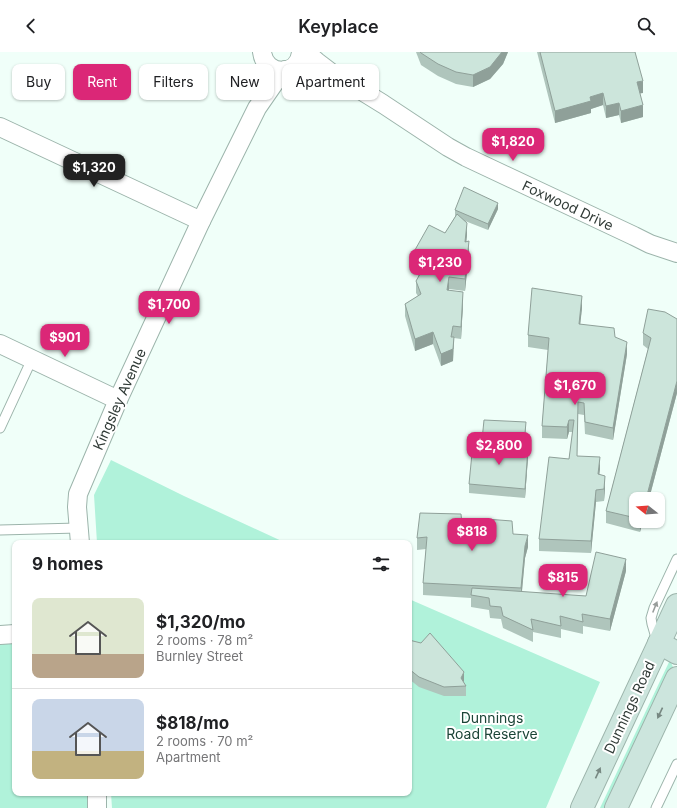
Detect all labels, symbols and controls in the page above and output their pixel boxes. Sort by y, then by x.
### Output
icon: back [20,15,42,37]
icon: search [635,15,657,37]
text: Keyplace [298,16,379,37]
chip: Buy [12,64,65,100]
chip: Rent [73,64,131,100]
chip: Filters [139,64,208,100]
chip: New [216,64,274,100]
chip: Apartment [282,64,379,100]
pin: $1,820 [480,128,546,162]
text: $1,820 [491,133,535,149]
pin: $1,320 [61,154,127,188]
text: $1,320 [72,159,116,175]
street label: Foxwood Drive [520,176,616,234]
pin: $1,230 [407,249,473,283]
text: $1,230 [418,254,462,270]
pin: $1,700 [136,291,202,325]
text: $1,700 [147,296,191,312]
pin: $901 [41,324,89,358]
text: $901 [49,329,81,345]
street label: Kingsley Avenue [89,346,149,452]
pin: $1,670 [542,372,608,406]
text: $1,670 [554,377,596,393]
pin: $2,800 [466,432,532,466]
text: $2,800 [476,437,522,453]
north arrow [629,492,665,528]
map controls [629,492,665,528]
pin: $818 [448,518,496,552]
text: $818 [456,523,488,539]
icon: filters [370,553,392,575]
text: 9 homes [32,554,103,574]
pin: $815 [539,564,587,598]
text: $815 [548,569,578,585]
one-way arrow [652,600,658,612]
text: $1,320/mo [156,612,245,632]
icon: home [64,614,112,662]
text: 2 rooms · 78 m² [156,632,253,648]
text: Burnley Street [156,648,243,664]
street label: Dunnings Road [600,658,658,756]
one-way arrow [657,708,663,719]
park label: Dunnings Road Reserve [446,709,538,742]
text: $818/mo [156,713,229,733]
icon: home [64,715,112,763]
text: 2 rooms · 70 m² [156,733,253,749]
text: Apartment [156,749,221,765]
one-way arrow [595,767,601,778]

